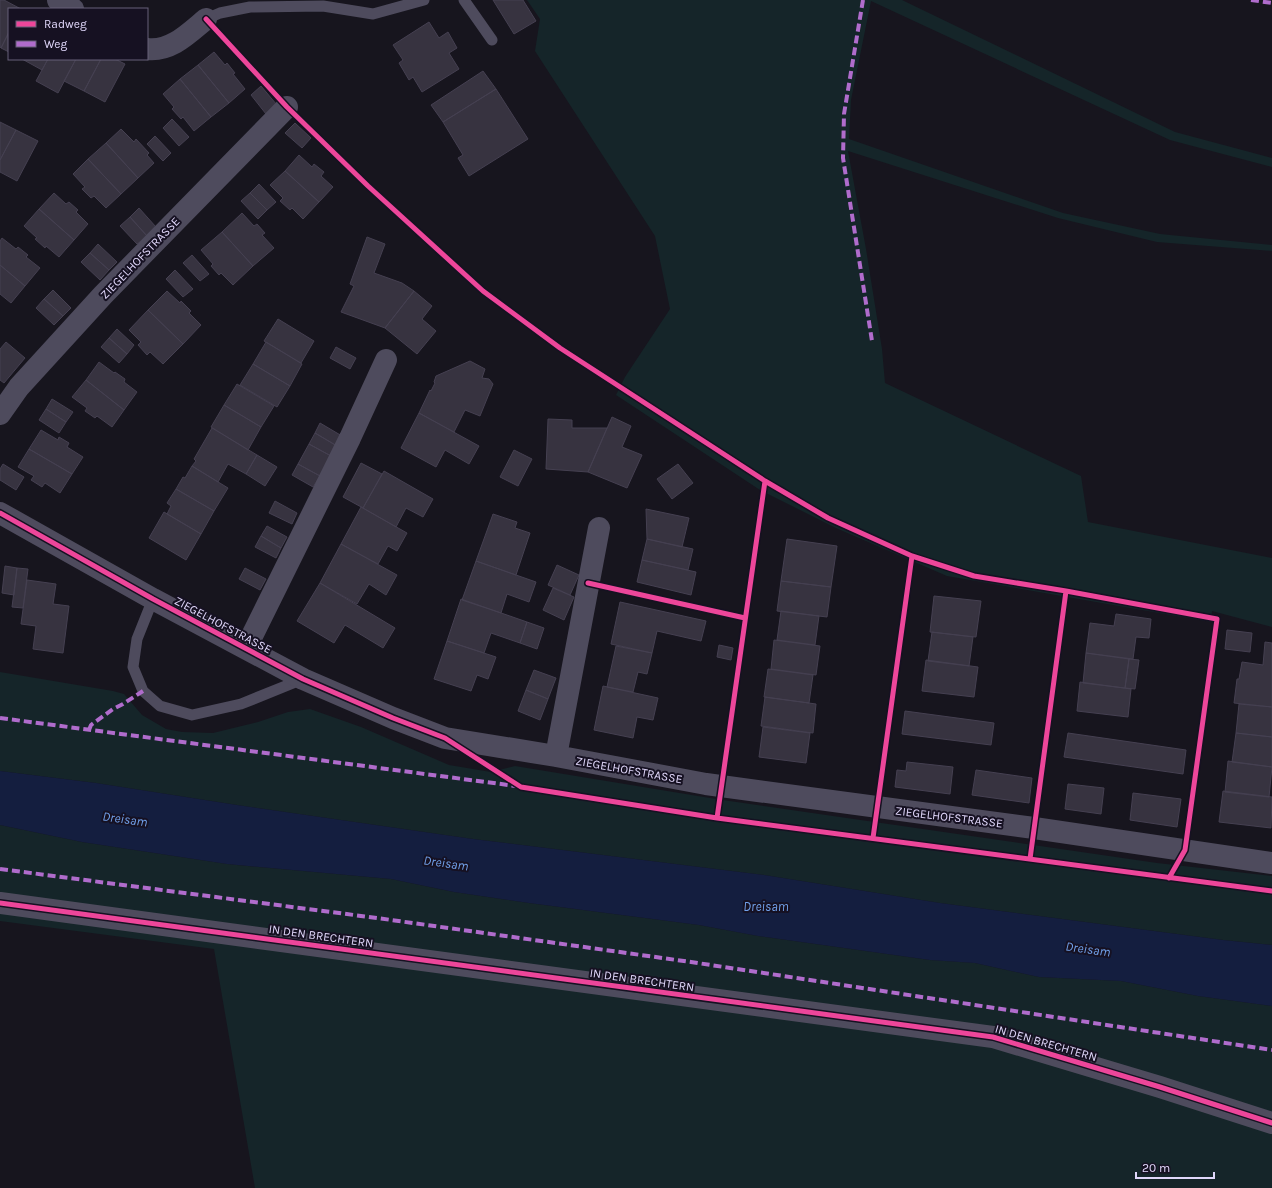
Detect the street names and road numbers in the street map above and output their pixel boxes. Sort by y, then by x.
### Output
street label: ZIEGELHOFSTRASSE [97,214,183,302]
street label: ZIEGELHOFSTRASSE [172,593,274,657]
street label: ZIEGELHOFSTRASSE [575,754,683,786]
street label: ZIEGELHOFSTRASSE [894,803,1004,831]
street label: IN DEN BRECHTERN [268,922,374,950]
street label: IN DEN BRECHTERN [589,966,695,994]
street label: IN DEN BRECHTERN [993,1022,1099,1064]

